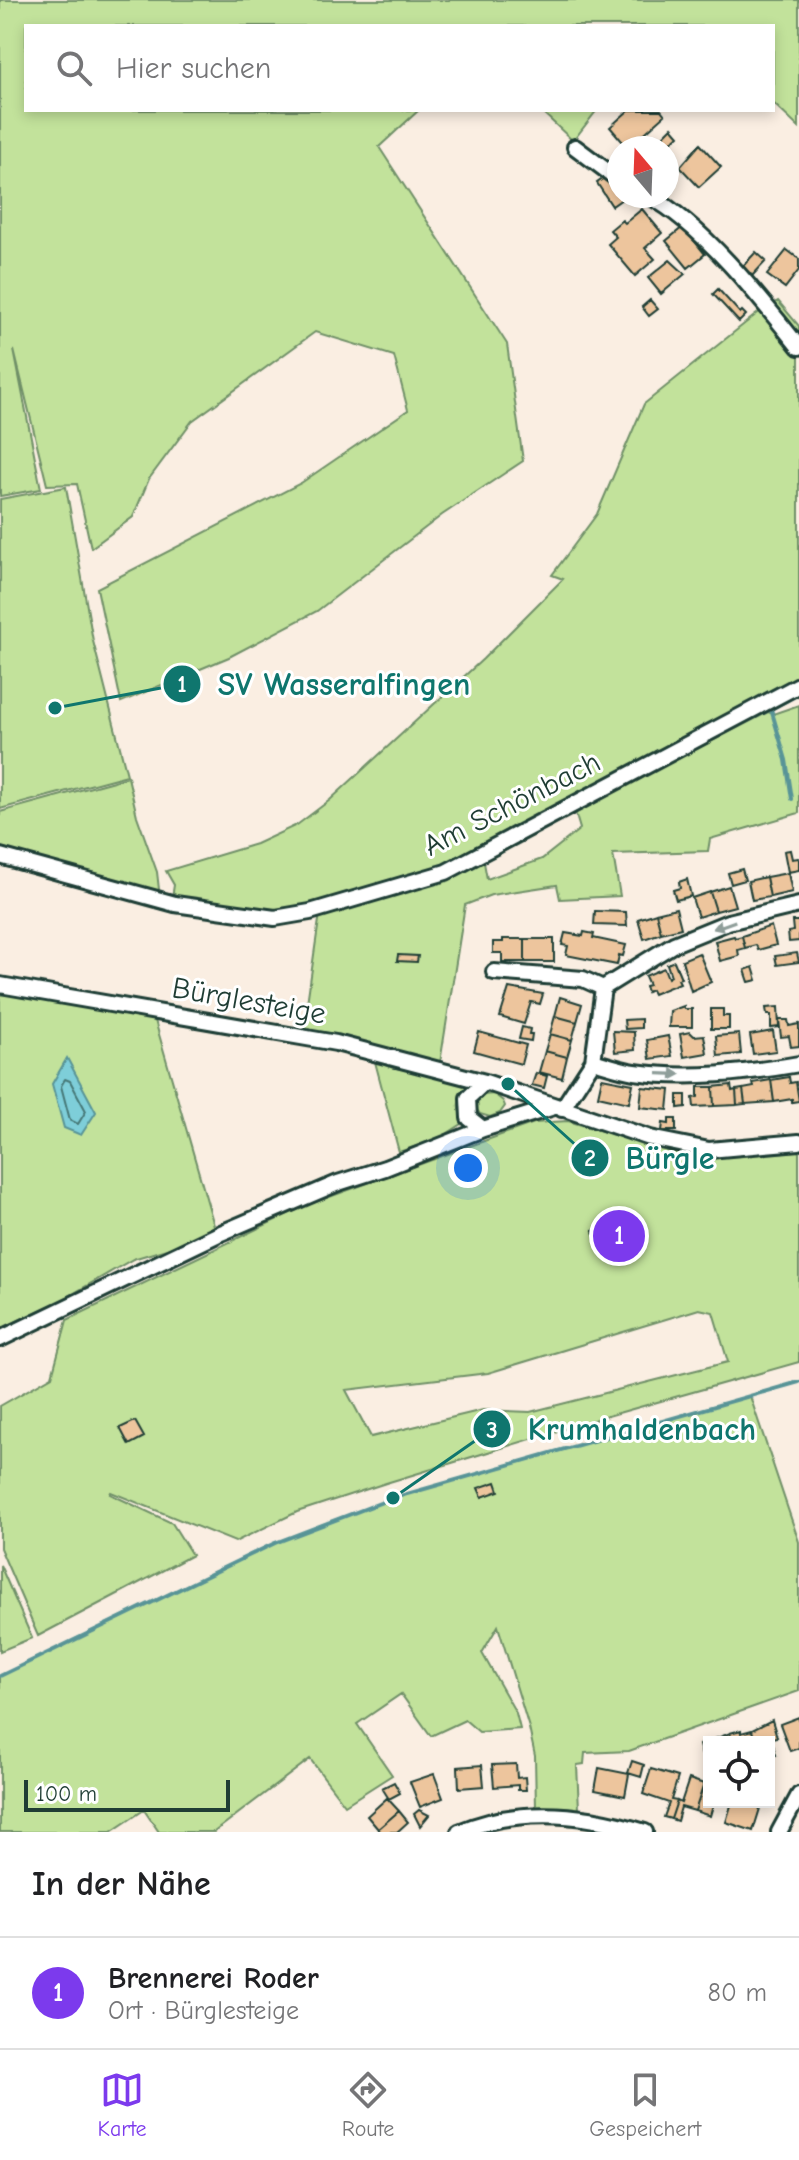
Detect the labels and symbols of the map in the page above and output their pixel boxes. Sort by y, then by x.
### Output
north arrow [607,136,679,208]
callout: SV Wasseralfingen [162,656,487,712]
text: SV Wasseralfingen [218,666,470,703]
text: 1 [177,670,187,698]
street label: Am Schönbach [418,744,606,864]
one-way arrow [711,919,735,932]
street label: Bürglesteige [169,970,329,1032]
one-way arrow [657,1068,682,1081]
callout: Bürgle [570,1130,731,1186]
text: Bürgle [626,1140,714,1177]
text: 2 [584,1144,596,1172]
your location [448,1148,488,1188]
pin: 1 [593,1206,645,1266]
callout: Krumhaldenbach [472,1401,772,1457]
text: Krumhaldenbach [528,1411,756,1448]
text: 3 [486,1416,498,1444]
scale bar [24,1776,230,1812]

